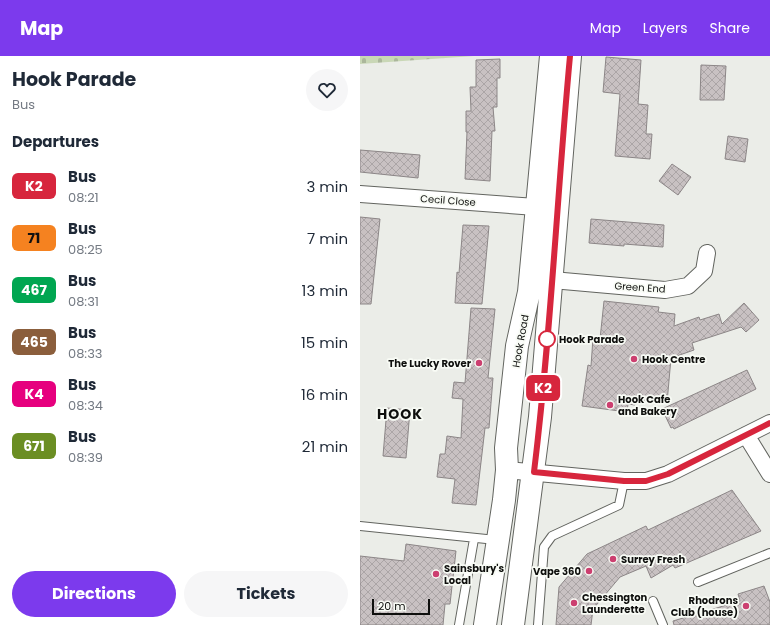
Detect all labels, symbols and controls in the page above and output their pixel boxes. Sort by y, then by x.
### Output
text: Map [20,15,63,42]
text: Map [590,18,621,38]
text: Layers [643,18,687,38]
text: Share [709,18,750,38]
text: Hook Parade [12,66,136,93]
button: heart [306,69,348,111]
text: Bus [12,95,35,114]
text: Departures [12,131,99,152]
text: Bus [68,166,96,187]
text: K2 [25,176,43,196]
text: 3 min [306,176,348,197]
text: 08:21 [68,188,99,207]
street label: Cecil Close [420,191,476,210]
text: Bus [68,218,96,239]
text: 71 [28,228,40,248]
text: 7 min [307,228,348,249]
text: 08:25 [68,240,103,259]
text: Bus [68,270,96,291]
street label: Green End [614,278,666,297]
text: 467 [21,280,47,300]
text: 13 min [302,280,348,301]
text: 08:31 [68,292,99,311]
street label: Hook Road [508,313,533,369]
text: Bus [68,322,96,343]
marker: Hook Parade [538,330,556,348]
text: 465 [20,332,48,352]
text: 15 min [301,332,348,353]
place label: Hook Parade [559,332,624,347]
text: 08:33 [68,344,102,363]
place label: Hook Centre [642,352,705,367]
marker: Hook Centre [629,354,639,364]
place label: The Lucky Rover [388,356,472,371]
marker: The Lucky Rover [474,358,484,368]
text: Bus [68,374,96,395]
line badge: K2 [525,375,561,401]
text: K2 [534,378,552,398]
text: K4 [24,384,44,404]
text: 16 min [301,384,348,405]
place label: Hook Cafe and Bakery [618,392,677,419]
text: 08:34 [68,396,103,415]
marker: Hook Cafe and Bakery [605,400,615,410]
district label: HOOK [377,404,423,424]
text: Bus [68,426,96,447]
text: 671 [23,436,45,456]
text: 21 min [302,436,348,457]
text: 08:39 [68,448,103,467]
place label: Surrey Fresh [621,552,686,567]
marker: Surrey Fresh [608,554,618,564]
place label: Sainsbury's Local [444,561,505,588]
place label: Vape 360 [533,564,581,579]
marker: Vape 360 [584,566,594,576]
marker: Sainsbury's Local [431,569,441,579]
button: Directions [12,571,176,617]
button: Tickets [184,571,348,617]
place label: Chessington Launderette [582,590,648,617]
place label: Rhodrons Club (house) [671,593,738,620]
scale bar [372,597,430,616]
text: 20 m [378,598,406,614]
marker: Chessington Launderette [569,598,579,608]
marker: Rhodrons Club (house) [741,601,751,611]

